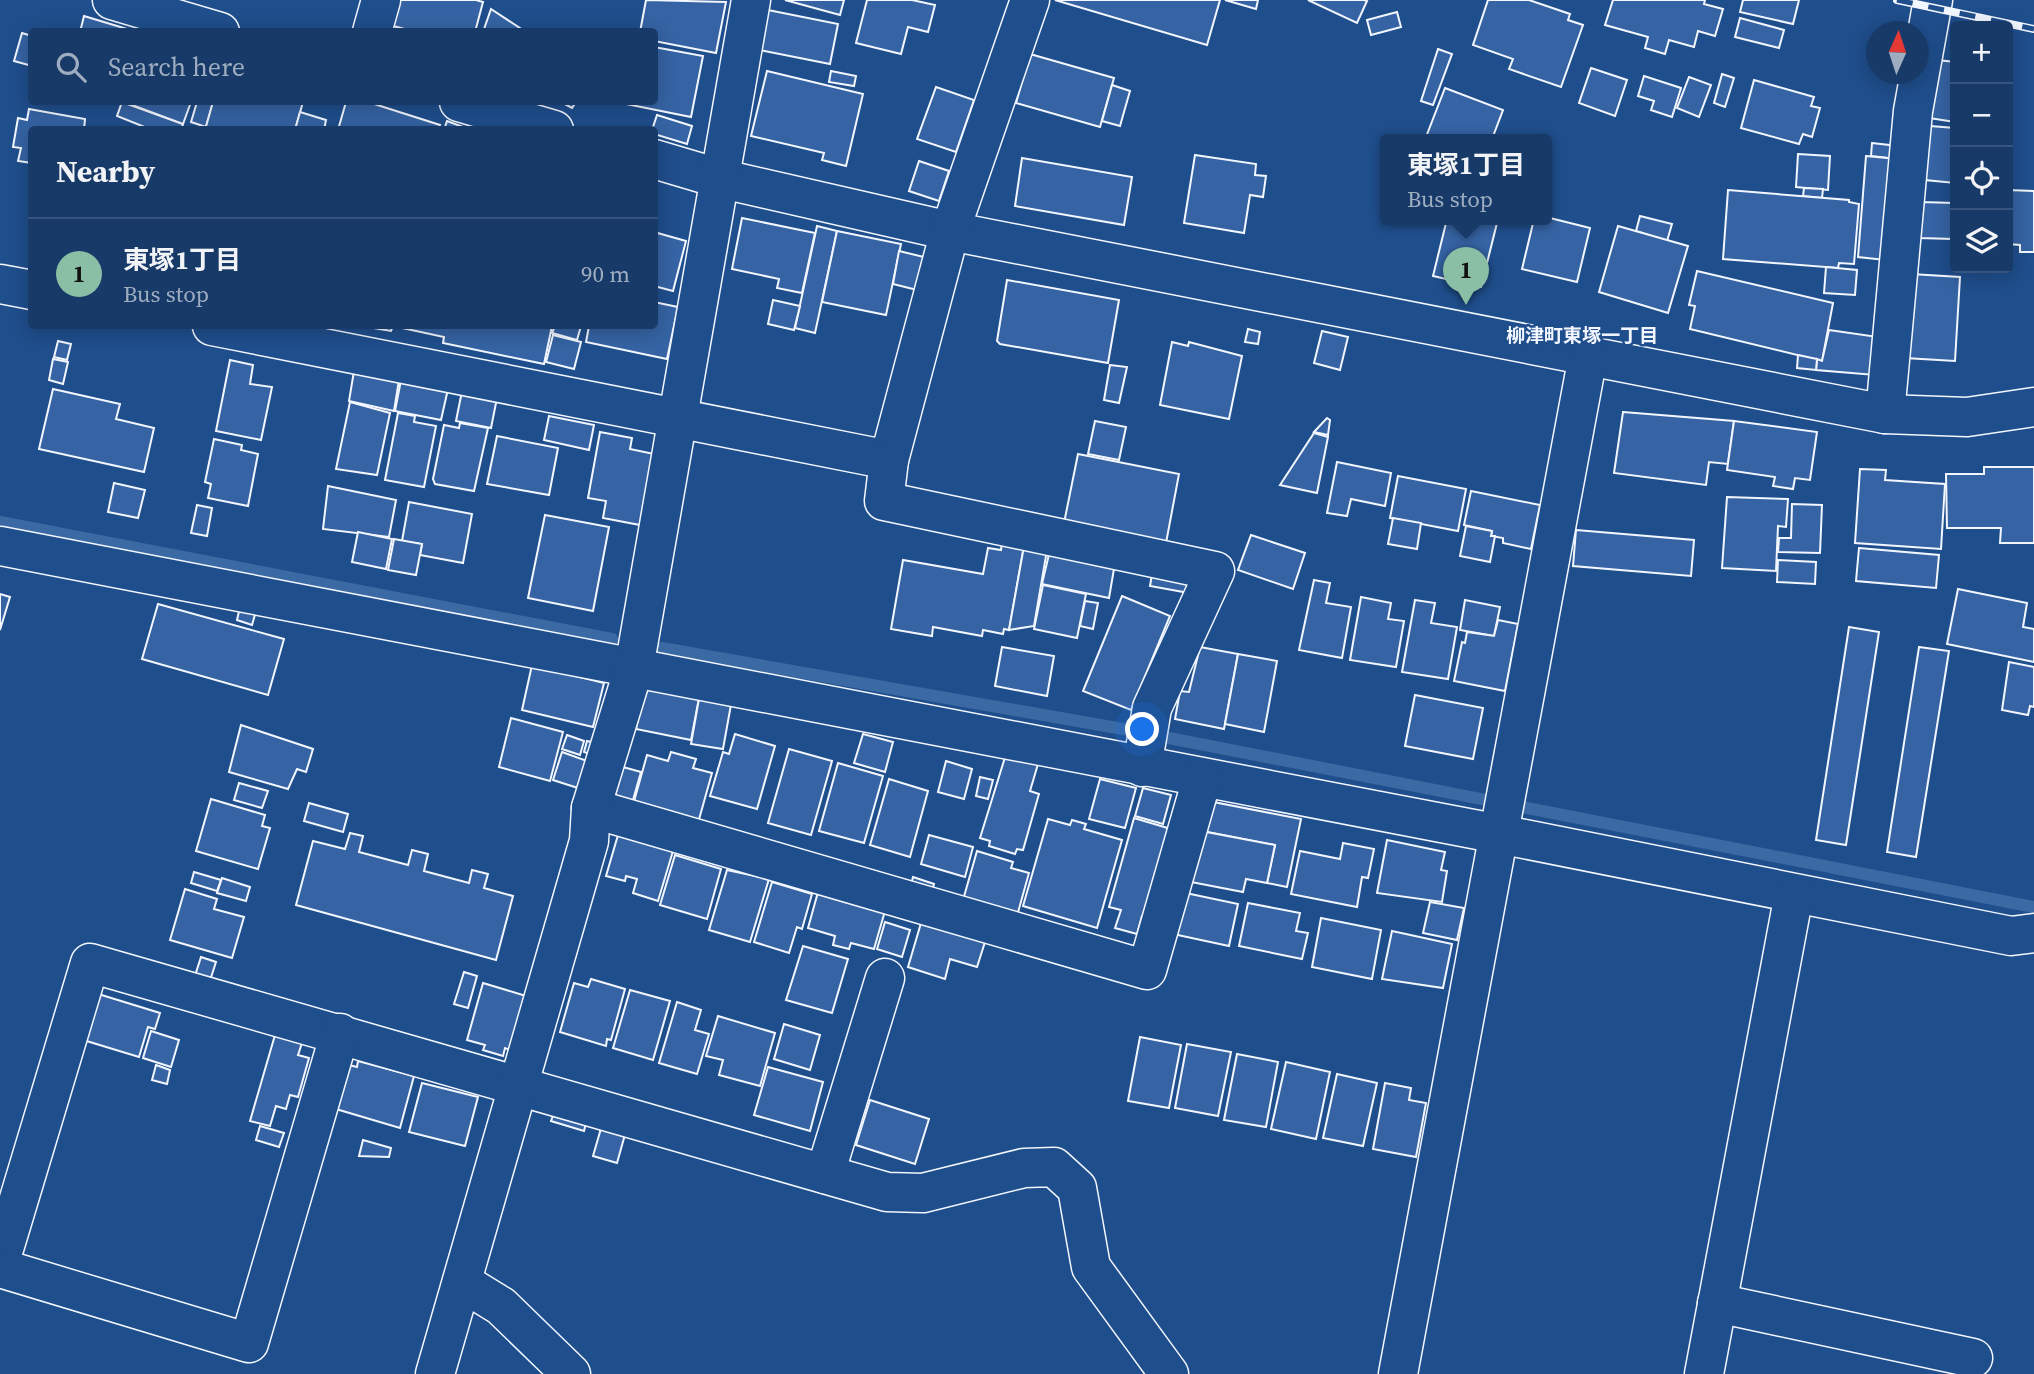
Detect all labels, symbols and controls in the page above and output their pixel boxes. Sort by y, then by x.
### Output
north arrow [1866,21,1929,84]
map controls [1950,21,2013,273]
button: + [1950,21,2013,84]
search box [28,28,658,105]
icon: search [52,48,90,86]
text: Search here [108,49,245,85]
button: − [1950,84,2013,147]
popup [1380,134,1552,225]
text: 東塚1丁目 [1407,147,1525,183]
button: locate [1950,147,2013,210]
text: Nearby [56,151,155,192]
text: Bus stop [1407,183,1493,215]
button: layers [1950,210,2013,273]
text: 東塚1丁目 [123,242,241,278]
pin: 1 [1443,247,1489,305]
text: 1 [73,258,85,290]
text: 90 m [581,258,630,290]
text: Bus stop [123,278,209,310]
district label: 柳津町東塚一丁目 [1506,322,1658,348]
your location [1125,712,1159,746]

